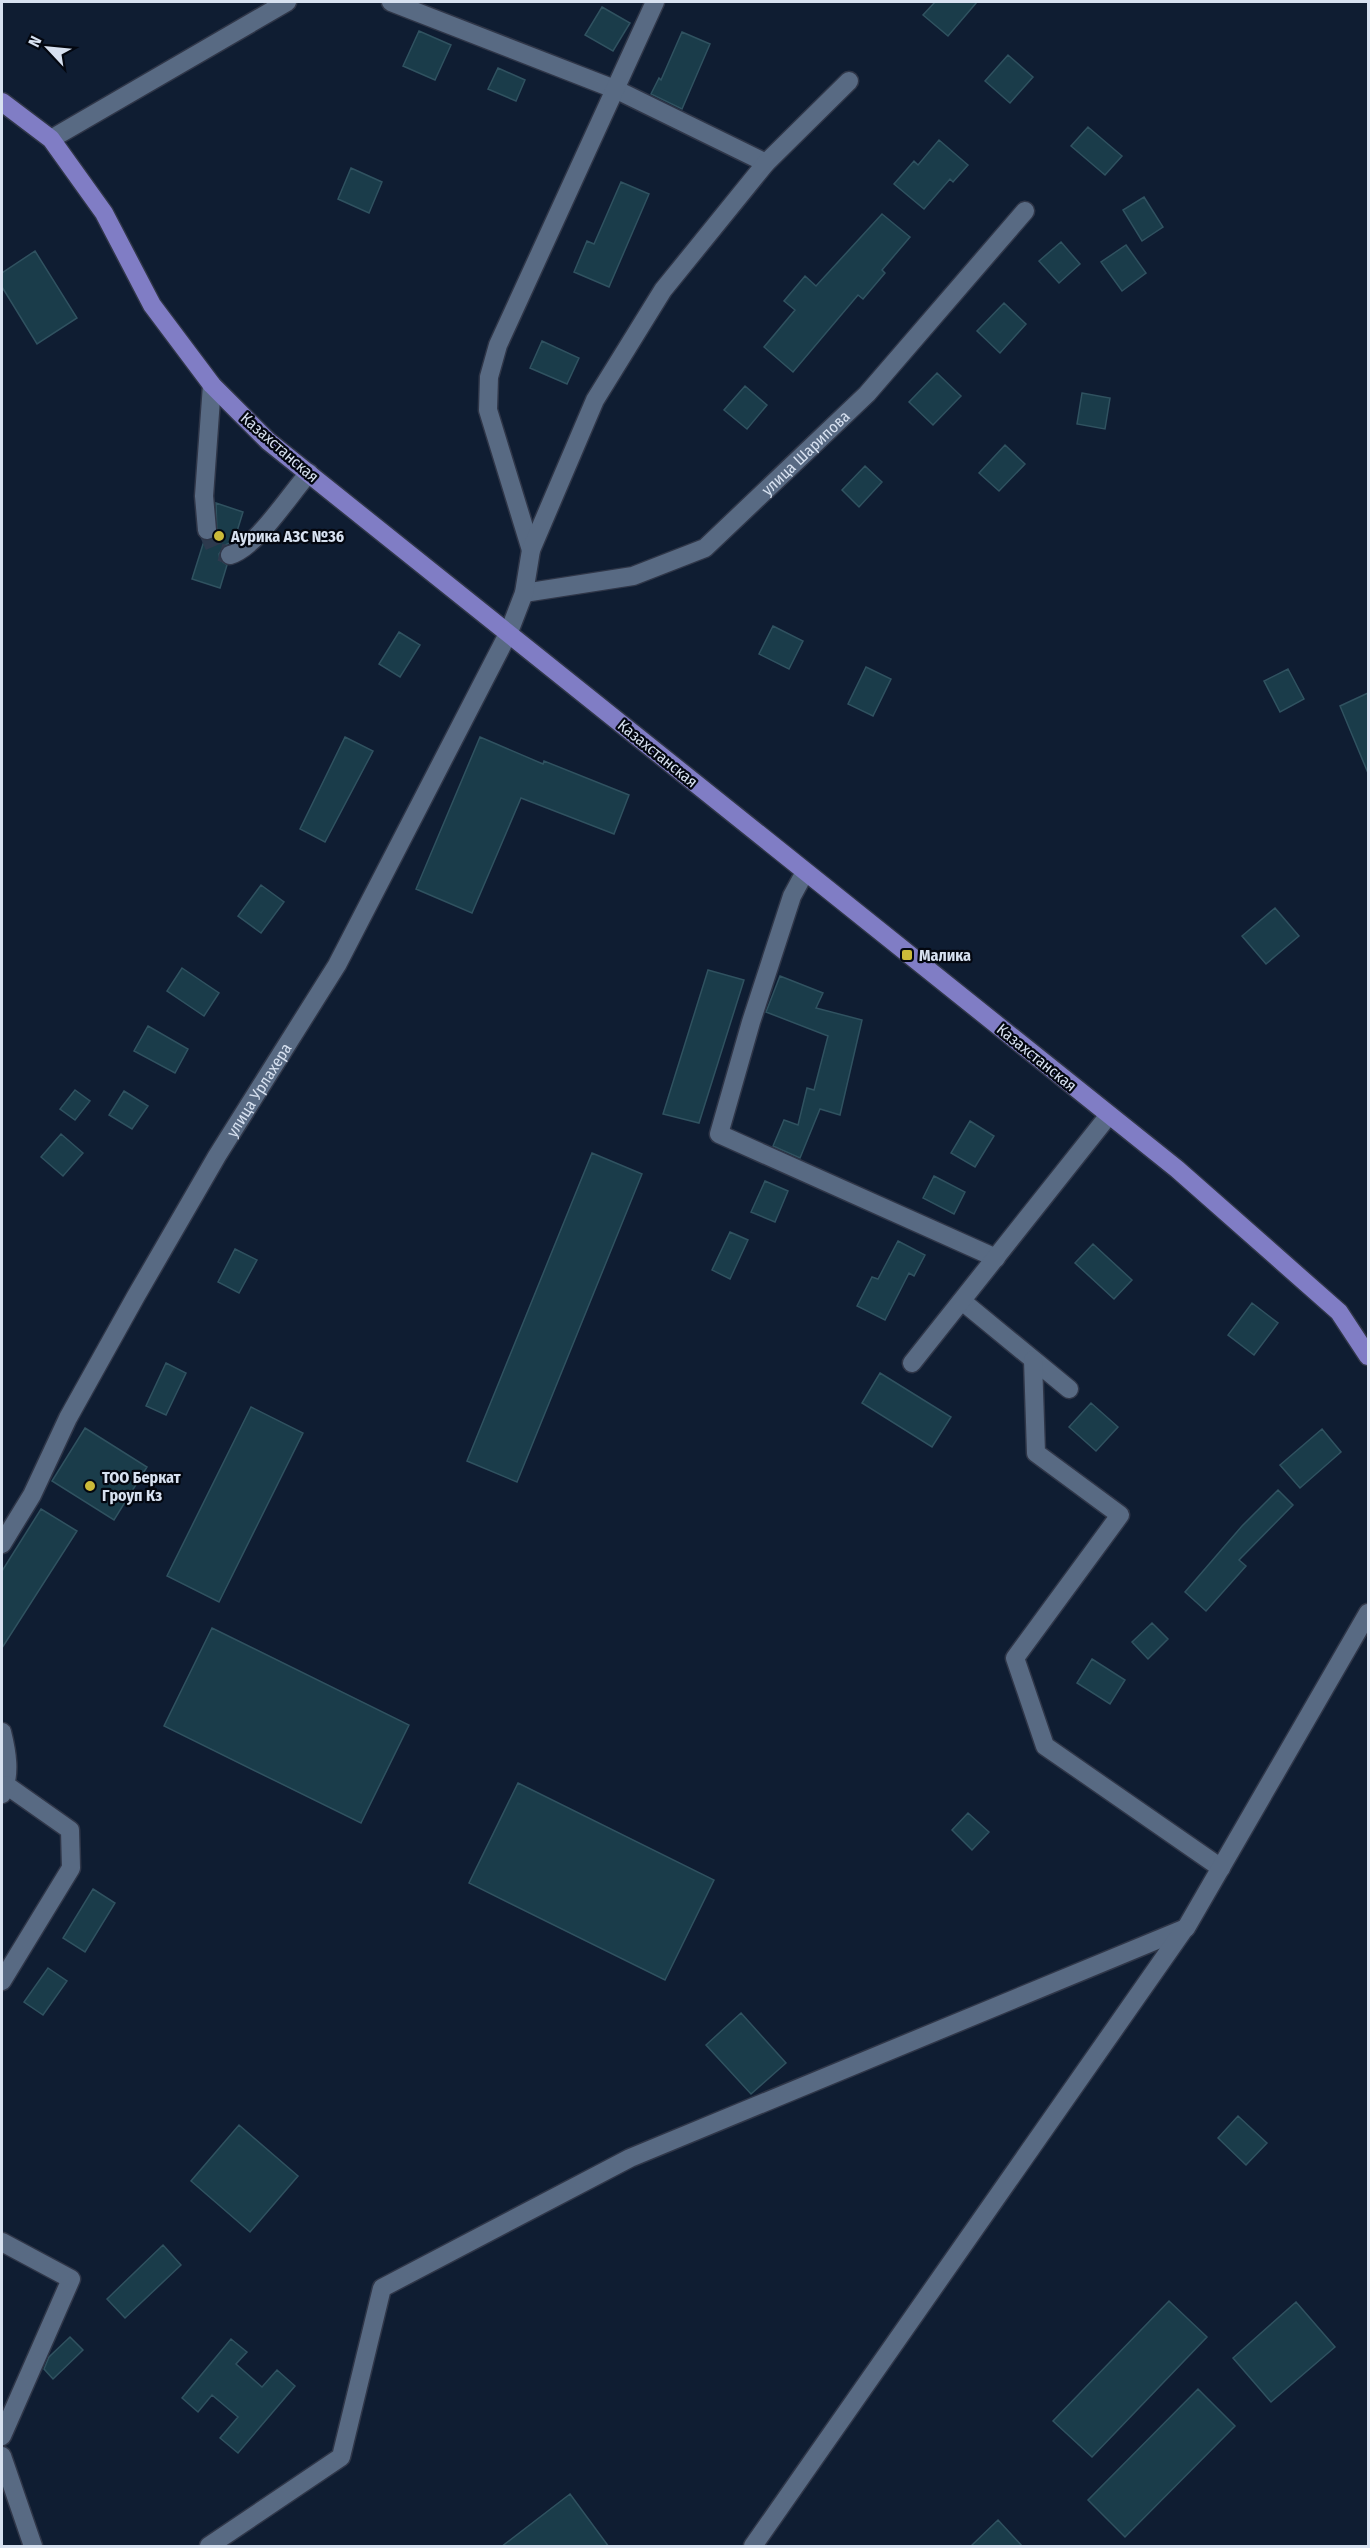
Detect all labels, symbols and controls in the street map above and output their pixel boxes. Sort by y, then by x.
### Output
north arrow [18,18,78,78]
text: N [24,33,46,50]
street label: улица Шарипова [758,406,854,499]
street label: Казахстанская [237,408,322,486]
place label: Аурика АЗС №36 [230,527,344,546]
marker: Аурика АЗС №36 [212,529,226,543]
street label: Казахстанская [614,715,701,791]
place label: Малика [919,946,971,965]
marker: Малика [900,948,914,962]
street label: Казахстанская [993,1019,1080,1095]
street label: улица Урлахера [222,1040,296,1141]
place label: ТОО Беркат Гроуп Кз [102,1468,181,1505]
marker: ТОО Беркат Гроуп Кз [83,1479,97,1493]

